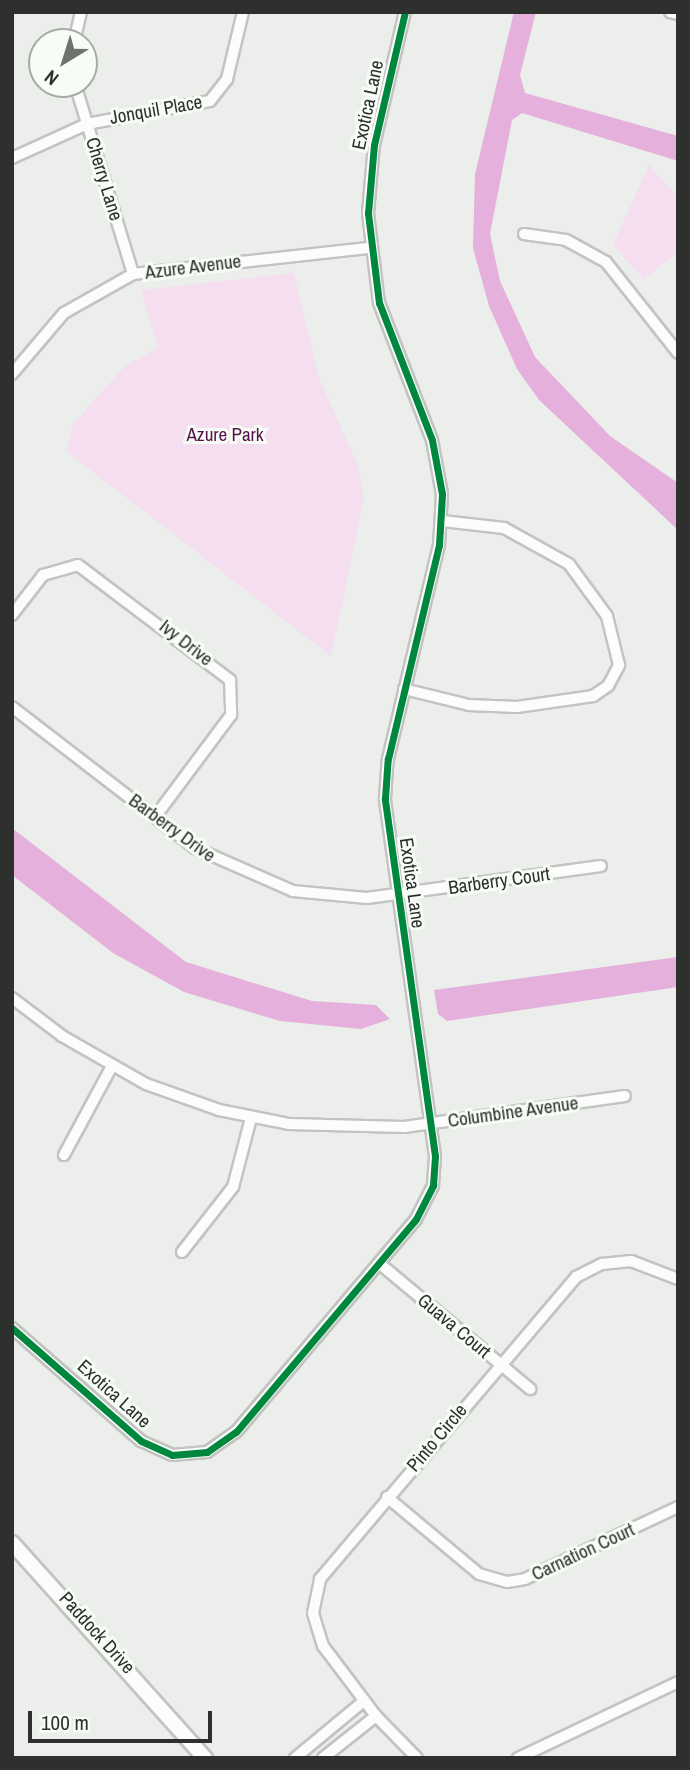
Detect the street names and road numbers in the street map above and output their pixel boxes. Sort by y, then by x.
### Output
street label: Exotica Lane [347,58,389,152]
street label: Jonquil Place [108,91,204,129]
street label: Cherry Lane [81,135,127,223]
street label: Azure Avenue [143,250,243,284]
street label: Ivy Drive [155,615,217,671]
street label: Barberry Drive [124,789,220,867]
street label: Exotica Lane [394,836,430,930]
street label: Barberry Court [447,863,551,899]
street label: Columbine Avenue [446,1092,580,1132]
street label: Guava Court [413,1289,495,1363]
street label: Exotica Lane [73,1355,155,1433]
street label: Pinto Circle [402,1399,472,1477]
street label: Carnation Court [528,1518,638,1586]
street label: Paddock Drive [54,1587,140,1679]

